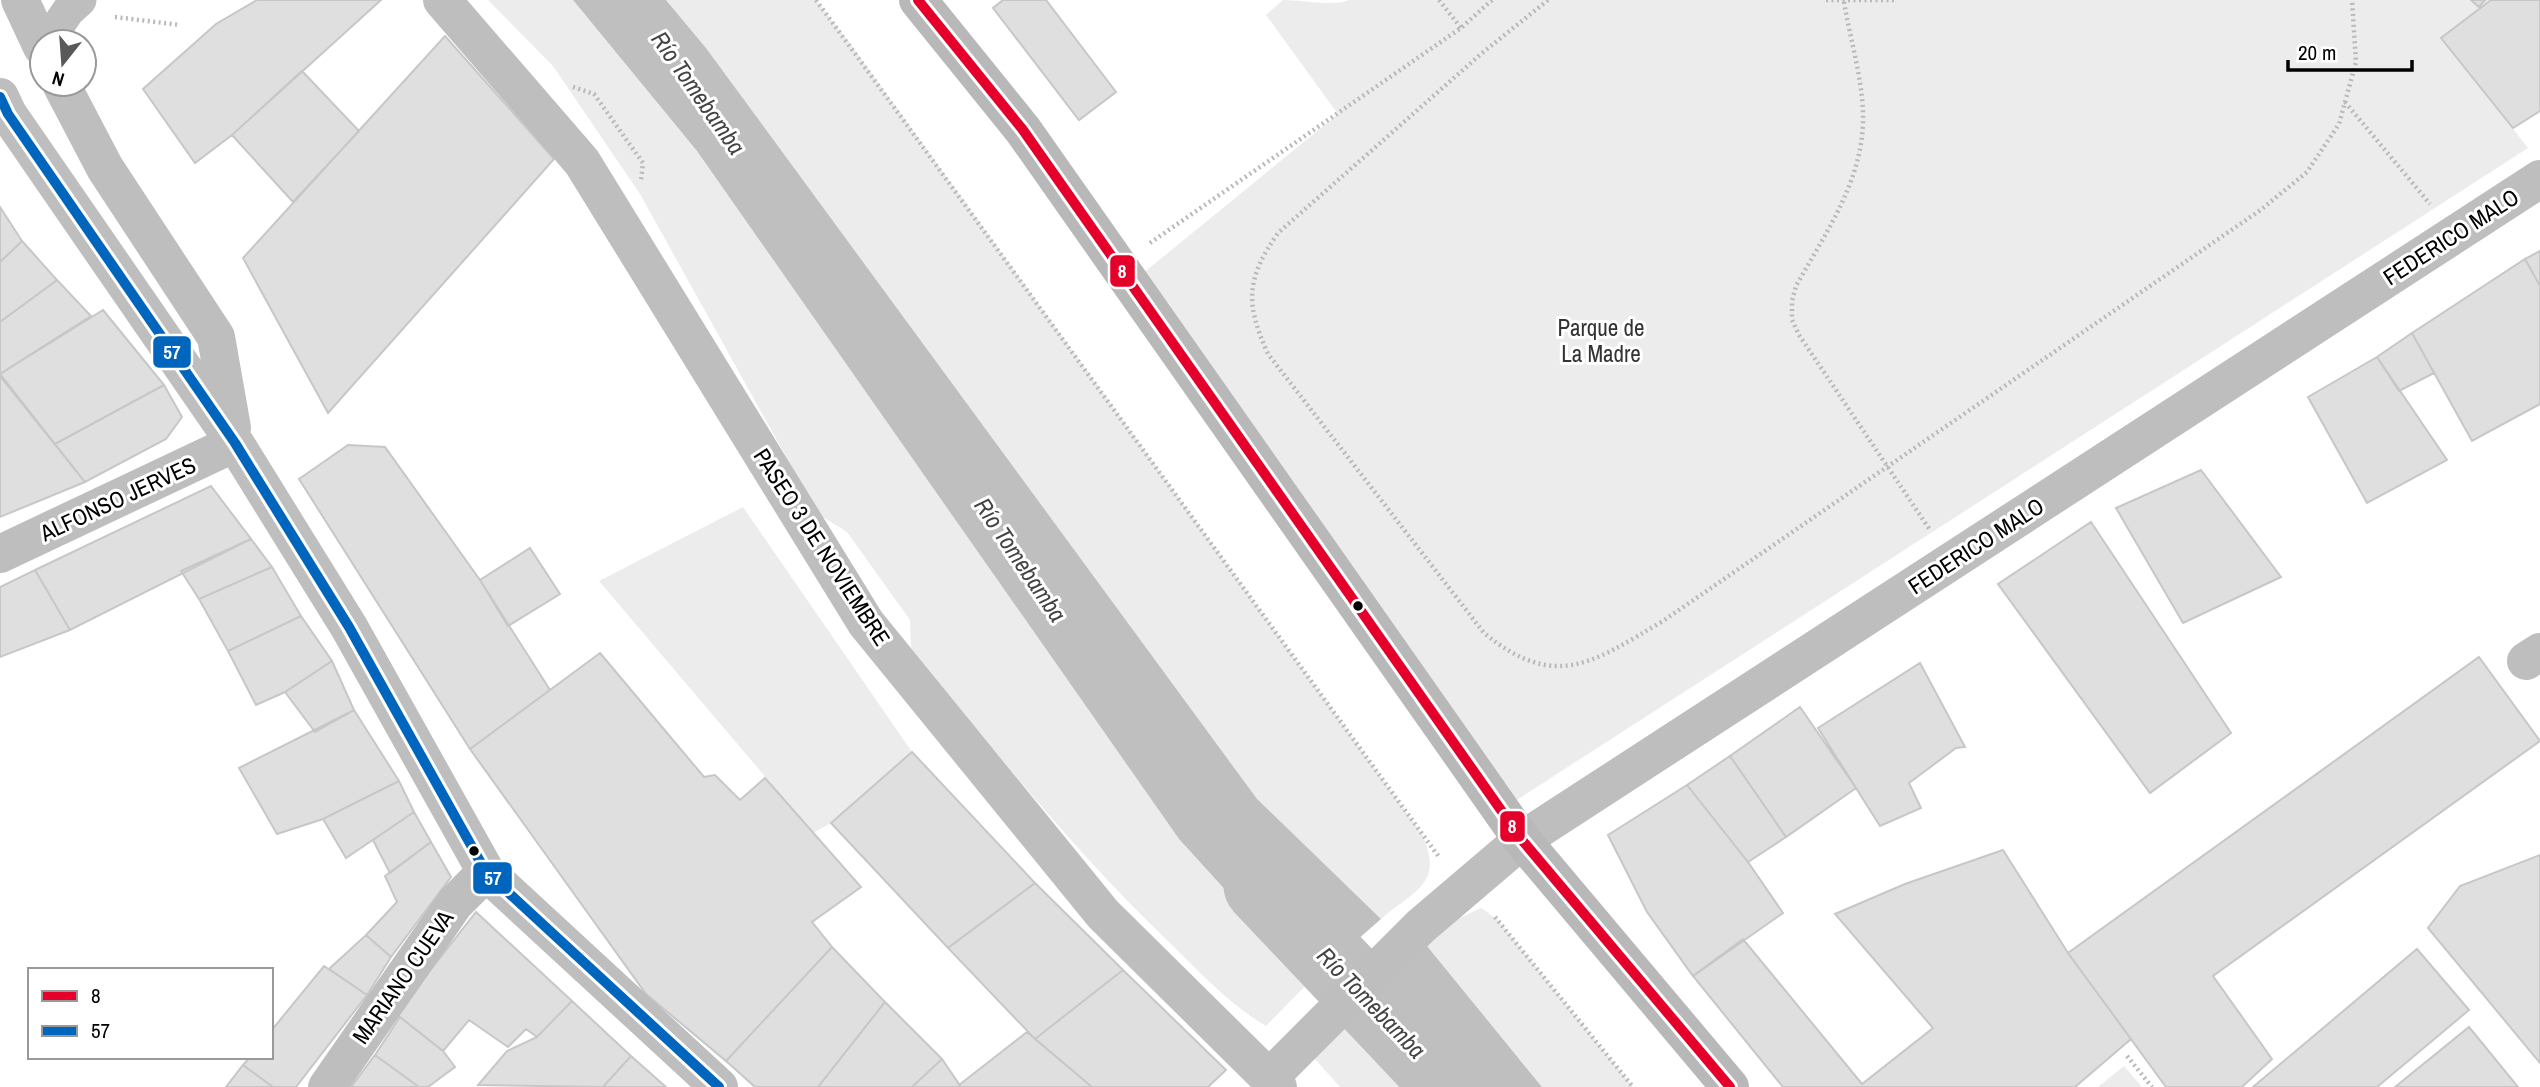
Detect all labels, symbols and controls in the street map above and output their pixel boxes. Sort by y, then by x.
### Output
water label: Río Tomebamba [645,24,753,160]
north arrow [28,28,98,98]
scale bar [2288,28,2412,72]
text: 20 m [2298,38,2336,67]
text: N [49,65,67,93]
street label: FEDERICO MALO [2377,181,2525,292]
line badge: 8 [1109,254,1136,288]
text: 8 [1118,258,1127,284]
park label: Parque de La Madre [1557,312,1645,369]
line badge: 57 [152,335,192,369]
text: 57 [163,339,181,365]
street label: PASEO 3 DE NOVIEMBRE [747,442,898,651]
street label: ALFONSO JERVES [34,449,201,549]
street label: FEDERICO MALO [1902,490,2050,601]
water label: Río Tomebamba [967,491,1074,628]
unlabelled marker [1351,599,1365,613]
line badge: 8 [1499,810,1526,843]
text: 8 [1508,813,1517,839]
unlabelled marker [467,844,481,858]
line badge: 57 [472,861,513,895]
text: 57 [484,865,502,891]
street label: MARIANO CUEVA [345,903,461,1050]
water label: Río Tomebamba [1310,940,1433,1065]
legend [28,968,273,1059]
text: 8 [91,981,101,1010]
text: 57 [91,1016,110,1045]

